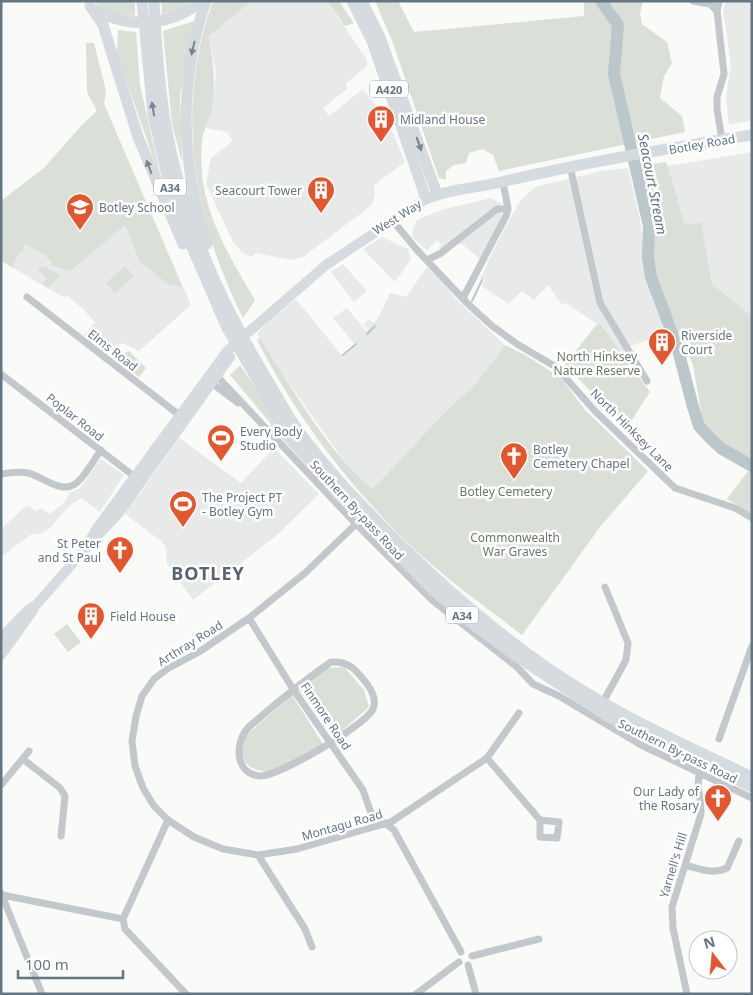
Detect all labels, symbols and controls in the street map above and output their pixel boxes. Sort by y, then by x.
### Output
one-way arrow [189,41,197,56]
road number: A420 [370,80,408,98]
one-way arrow [148,101,156,117]
building icon: Midland House [366,104,396,143]
place label: Midland House [400,111,485,128]
street label: Botley Road [667,130,737,158]
water label: Seacourt Stream [634,132,672,236]
one-way arrow [416,136,423,151]
one-way arrow [145,159,152,174]
building icon: Seacourt Tower [306,175,336,214]
road number: A34 [154,178,186,196]
place label: Seacourt Tower [215,182,302,199]
school or university icon: Botley School [65,192,95,231]
street label: West Way [369,195,425,239]
place label: Botley School [99,199,175,216]
street label: Elms Road [85,325,141,375]
building icon: Riverside Court [647,327,677,366]
place label: Riverside Court [681,327,733,358]
park label: North Hinksey Nature Reserve [554,348,641,379]
street label: North Hinksey Lane [587,385,677,475]
street label: Poplar Road [43,389,107,445]
sports icon: Every Body Studio [206,423,236,462]
place label: Every Body Studio [240,423,303,454]
church icon: Botley Cemetery Chapel [499,441,529,480]
place label: Botley Cemetery Chapel [533,441,630,472]
street label: Southern By-pass Road [306,456,408,564]
park label: Botley Cemetery [460,483,553,500]
sports icon: The Project PT - Botley Gym [168,489,198,528]
place label: The Project PT - Botley Gym [202,489,283,520]
park label: Commonwealth War Graves [470,529,560,560]
place label: St Peter and St Paul [38,535,101,566]
church icon: St Peter and St Paul [105,535,135,574]
district label: BOTLEY [171,561,245,585]
building icon: Field House [76,601,106,640]
road number: A34 [446,606,478,624]
place label: Field House [110,608,176,625]
street label: Arthray Road [154,616,226,670]
street label: Finmore Road [297,679,355,753]
street label: Southern By-pass Road [616,715,740,787]
place label: Our Lady of the Rosary [633,783,700,814]
church icon: Our Lady of the Rosary [703,783,733,822]
street label: Montagu Road [300,805,384,845]
street label: Yarnell's Hill [655,830,691,900]
north arrow [688,930,738,980]
text: N [701,931,717,953]
scale bar [18,948,122,980]
text: 100 m [25,954,69,974]

